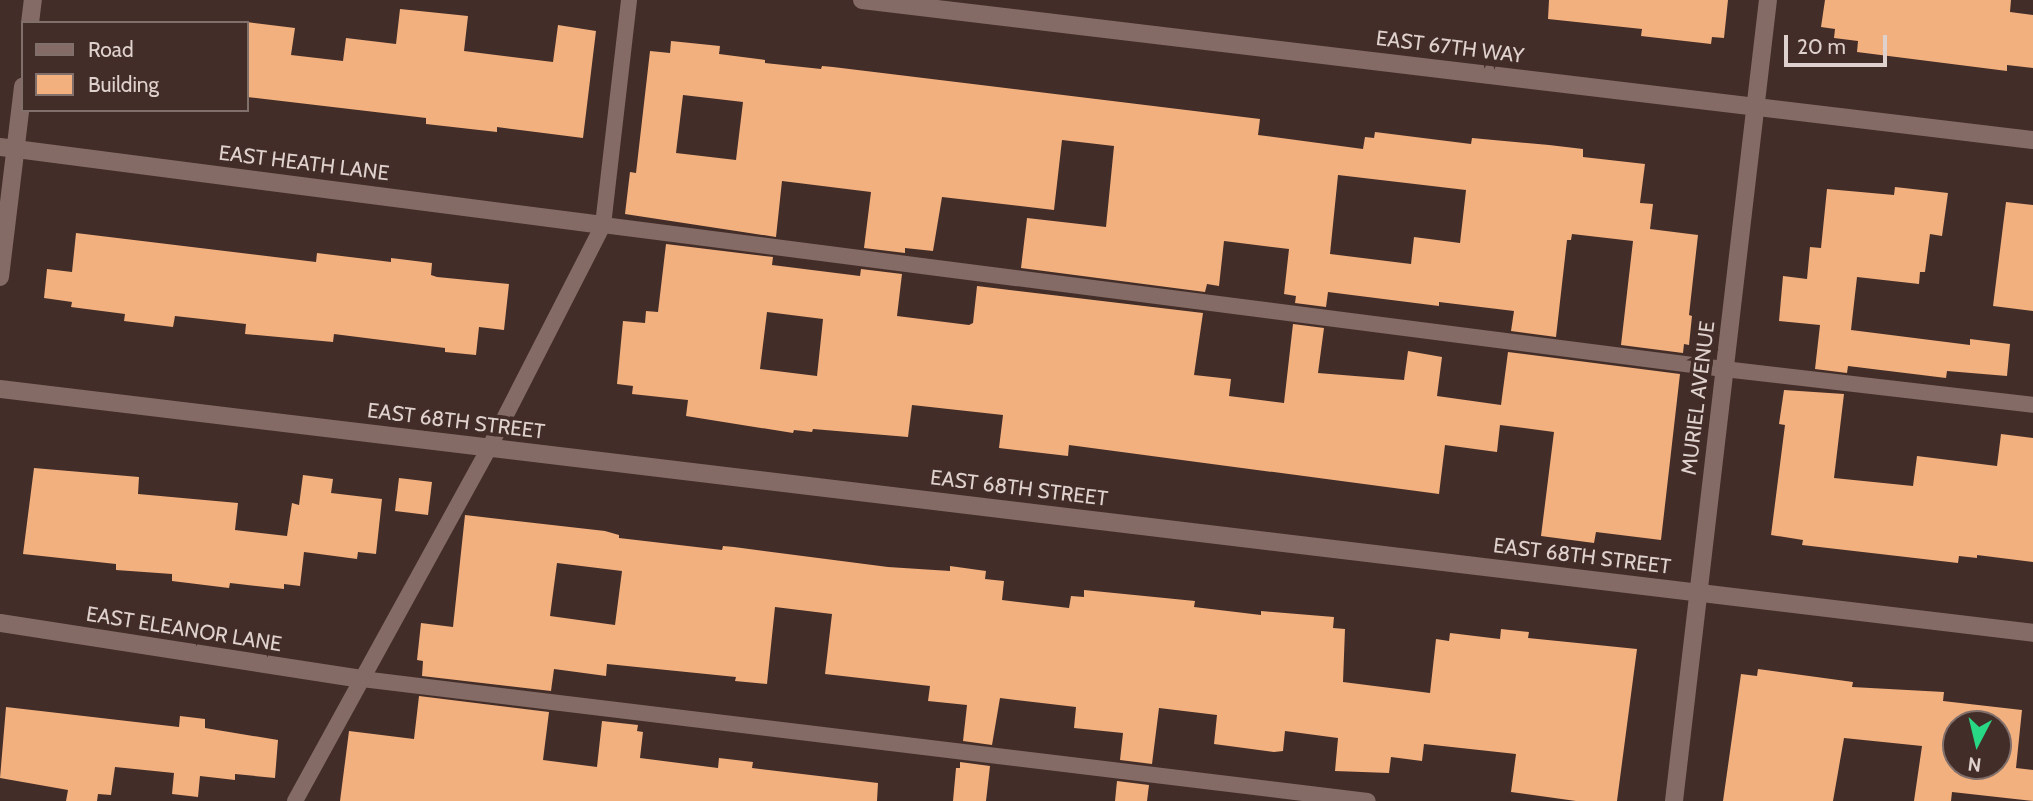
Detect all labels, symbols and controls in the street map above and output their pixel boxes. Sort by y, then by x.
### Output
legend [21,21,248,112]
scale bar [1788,21,1891,65]
street label: EAST 67TH WAY [1375,25,1525,69]
text: 20 m [1797,34,1846,59]
text: Road [88,37,134,62]
text: Building [88,72,159,97]
street label: EAST HEATH LANE [217,140,391,186]
street label: MURIEL AVENUE [1676,320,1720,476]
street label: EAST 68TH STREET [366,398,546,444]
street label: EAST 68TH STREET [929,465,1109,511]
street label: EAST 68TH STREET [1492,533,1672,579]
street label: EAST ELEANOR LANE [84,601,284,657]
north arrow [1942,710,2012,780]
text: N [1967,752,1983,777]

